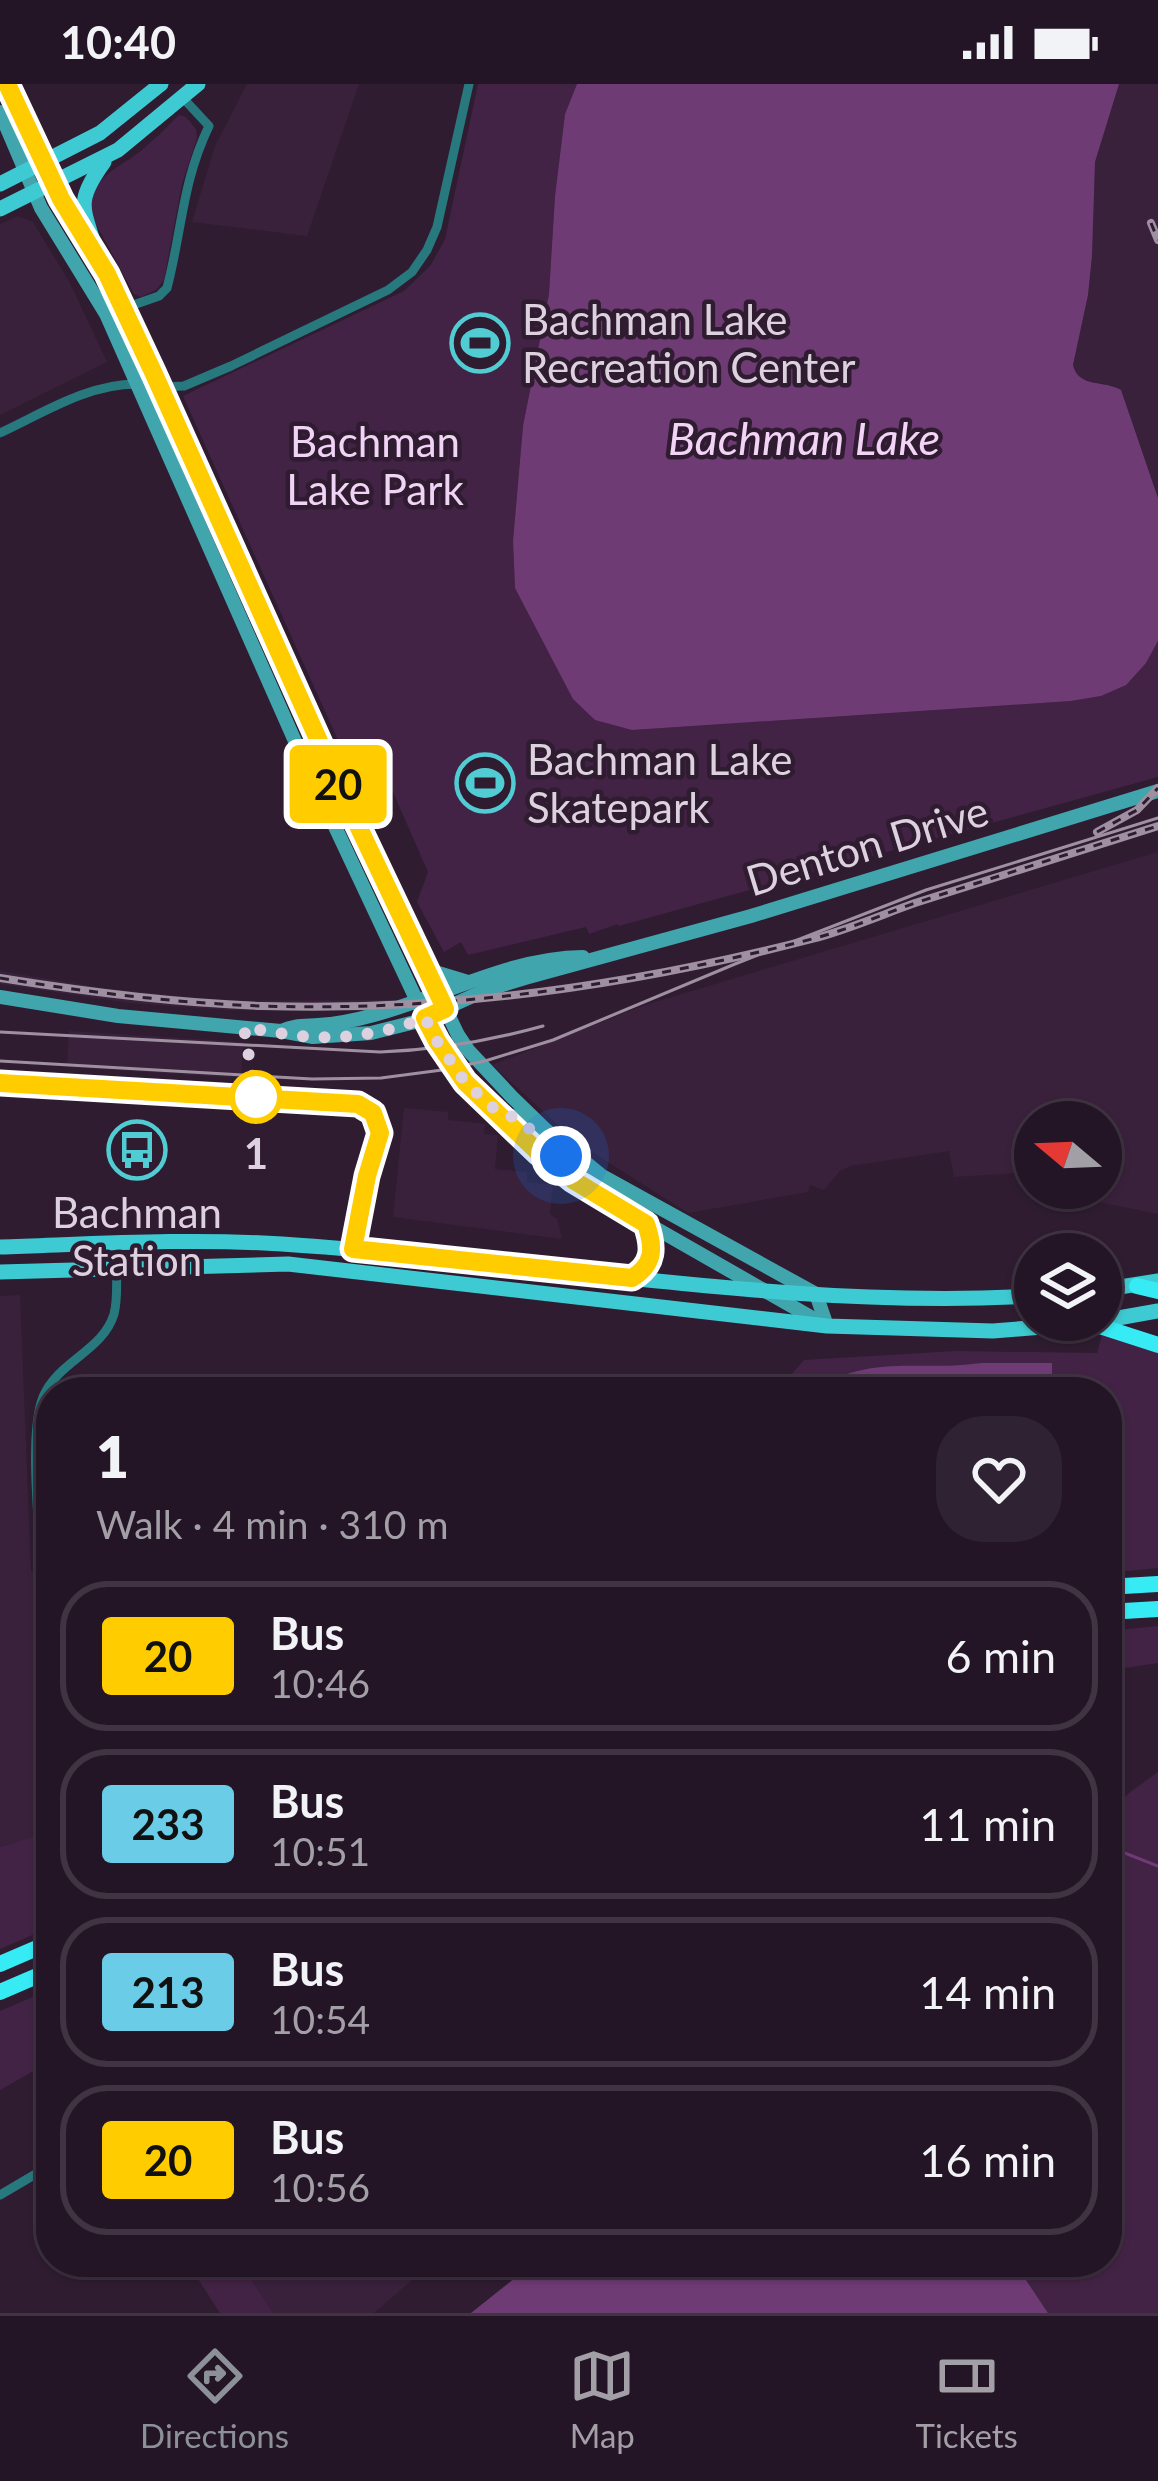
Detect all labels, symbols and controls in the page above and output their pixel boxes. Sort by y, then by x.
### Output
text: 10:40 [60,15,176,69]
place label: Bachman Lake Recreation Center [522,294,856,392]
sports icon: Bachman Lake Recreation Center [449,312,511,374]
water label: Bachman Lake [668,411,940,465]
park label: Bachman Lake Park [286,416,464,514]
place label: Bachman Lake Skatepark [527,734,793,832]
line badge: 20 [284,745,392,823]
sports icon: Bachman Lake Skatepark [454,752,516,814]
text: 20 [314,759,362,809]
street label: Denton Drive [740,785,994,905]
marker: 1 [231,1072,281,1122]
north arrow [1014,1101,1122,1209]
map controls [1014,1101,1122,1341]
bus stop icon: Bachman Station [106,1119,168,1181]
your location [531,1126,591,1186]
place label: 1 [244,1128,268,1178]
place label: Bachman Station [52,1187,222,1285]
button: layers [1014,1233,1122,1341]
button: heart [936,1416,1062,1542]
text: 1 [96,1422,129,1490]
text: Walk · 4 min · 310 m [96,1501,449,1547]
text: Bus [270,1606,344,1660]
text: 6 min [945,1629,1056,1683]
text: 20 [144,1631,192,1681]
text: 10:46 [270,1660,370,1706]
text: Bus [270,1774,344,1828]
text: 11 min [919,1797,1056,1851]
text: 233 [131,1799,205,1849]
text: 10:51 [270,1828,370,1874]
text: Bus [270,1942,344,1996]
text: 14 min [919,1965,1056,2019]
text: 213 [131,1967,205,2017]
text: 10:54 [270,1996,370,2042]
text: Bus [270,2110,344,2164]
text: 16 min [919,2133,1056,2187]
text: 20 [144,2135,192,2185]
text: 10:56 [270,2164,370,2210]
tab: Directions [140,2343,289,2455]
tab: Map [569,2343,635,2455]
tab: Tickets [916,2343,1018,2455]

